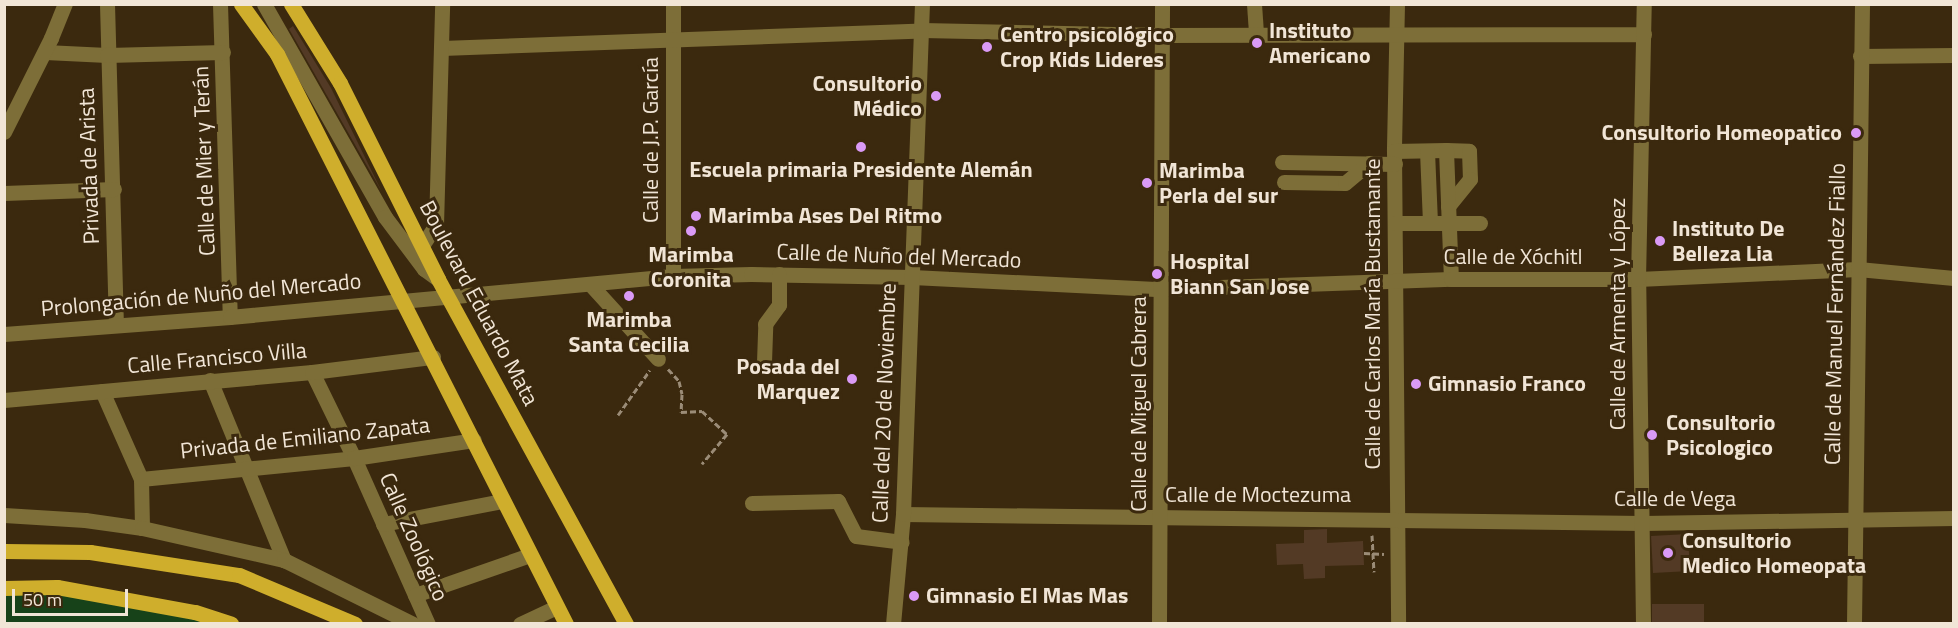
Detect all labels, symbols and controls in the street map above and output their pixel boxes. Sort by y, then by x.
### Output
place label: Instituto Americano [1269,17,1371,68]
place label: Centro psicológico Crop Kids Lideres [1000,21,1174,72]
marker: Instituto Americano [1250,36,1264,50]
marker: Centro psicológico Crop Kids Lideres [978,38,996,56]
street label: Calle de J.P. García [638,57,664,223]
street label: Calle de Mier y Terán [187,66,221,256]
place label: Consultorio Médico [813,70,922,122]
street label: Privada de Arista [73,87,105,245]
marker: Consultorio Médico [927,87,945,105]
place label: Consultorio Homeopatico [1602,120,1842,146]
marker: Consultorio Homeopatico [1847,124,1865,142]
marker: Escuela primaria Presidente Alemán [854,140,868,154]
place label: Escuela primaria Presidente Alemán [689,157,1033,183]
place label: Marimba Perla del sur [1159,157,1278,208]
street label: Calle de Carlos María Bustamante [1360,158,1386,470]
street label: Calle de Manuel Fernández Fiallo [1819,163,1851,465]
marker: Marimba Perla del sur [1140,176,1154,190]
street label: Boulevard Eduardo Mata [414,196,544,410]
street label: Calle de Armenta y López [1605,198,1631,430]
place label: Marimba Ases Del Ritmo [708,203,942,229]
marker: Marimba Ases Del Ritmo [689,209,703,223]
place label: Instituto De Belleza Lia [1672,215,1785,266]
marker: Marimba Coronita [684,224,698,238]
marker: Instituto De Belleza Lia [1653,234,1667,248]
street label: Calle de Nuño del Mercado [776,239,1022,273]
place label: Marimba Coronita [648,241,734,292]
street label: Calle de Xóchitl [1443,244,1583,270]
place label: Hospital Biann San Jose [1170,248,1310,300]
marker: Hospital Biann San Jose [1148,265,1166,283]
street label: Prolongación de Nuño del Mercado [40,268,362,322]
street label: Calle del 20 de Noviembre [867,283,901,523]
marker: Marimba Santa Cecilia [622,289,636,303]
street label: Calle de Miguel Cabrera [1126,296,1152,512]
place label: Marimba Santa Cecilia [569,306,689,358]
street label: Calle Francisco Villa [126,337,308,379]
place label: Posada del Marquez [736,353,840,404]
place label: Gimnasio Franco [1428,371,1586,397]
marker: Posada del Marquez [845,372,859,386]
marker: Gimnasio Franco [1409,377,1423,391]
place label: Consultorio Psicologico [1666,409,1775,460]
street label: Privada de Emiliano Zapata [179,412,431,464]
marker: Consultorio Psicologico [1643,426,1661,444]
street label: Calle Zoológico [374,469,454,605]
street label: Calle de Moctezuma [1165,482,1351,508]
street label: Calle de Vega [1614,486,1736,512]
place label: Consultorio Medico Homeopata [1682,527,1866,578]
marker: Consultorio Medico Homeopata [1659,544,1677,562]
scale bar [15,577,130,615]
place label: Gimnasio El Mas Mas [926,583,1128,609]
text: 50 m [23,586,62,613]
marker: Gimnasio El Mas Mas [907,589,921,603]

